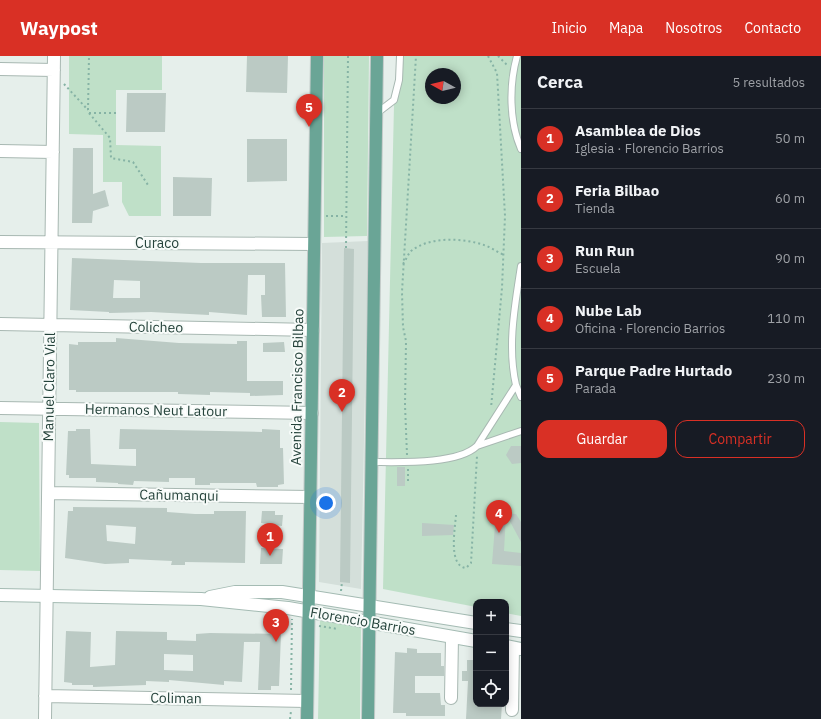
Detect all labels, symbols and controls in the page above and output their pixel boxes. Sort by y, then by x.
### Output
text: Waypost [20,16,98,40]
text: Inicio [551,19,587,37]
text: Mapa [609,19,643,37]
text: Nosotros [665,19,722,37]
text: Contacto [744,19,801,37]
north arrow [425,68,461,104]
text: Cerca [537,71,583,93]
text: 5 resultados [732,74,805,91]
pin: 5 [296,94,322,127]
text: Asamblea de Dios [575,121,701,140]
text: 1 [546,130,554,147]
text: 50 m [775,130,805,147]
text: Iglesia · Florencio Barrios [575,140,724,157]
text: Feria Bilbao [575,181,659,200]
text: 2 [546,190,554,207]
text: 60 m [775,190,805,207]
text: Tienda [575,200,615,217]
street label: Curaco [135,234,179,252]
text: Run Run [575,241,635,260]
text: 3 [546,250,554,267]
text: 90 m [775,250,805,267]
text: Escuela [575,260,620,277]
text: Nube Lab [575,301,642,320]
street label: Avenida Francisco Bilbao [287,308,307,466]
text: 4 [546,310,554,327]
text: 110 m [767,310,805,327]
street label: Colicheo [129,318,183,336]
text: Oficina · Florencio Barrios [575,320,725,337]
street label: Manuel Claro Vial [39,332,59,442]
text: Parque Padre Hurtado [575,361,732,380]
text: 5 [546,370,554,387]
text: 230 m [767,370,805,387]
pin: 2 [329,379,355,412]
text: Parada [575,380,616,397]
street label: Hermanos Neut Latour [85,400,227,420]
button: Guardar [537,420,667,458]
button: Compartir [675,420,805,458]
street label: Cañumanqui [139,485,219,505]
your location [316,493,336,513]
pin: 4 [486,500,512,533]
pin: 1 [257,523,283,556]
map controls [473,599,509,707]
button: + [473,599,509,635]
street label: Florencio Barrios [309,603,417,639]
pin: 3 [263,609,289,642]
button: − [473,635,509,671]
button: locate [473,671,509,707]
street label: Coliman [150,689,202,707]

